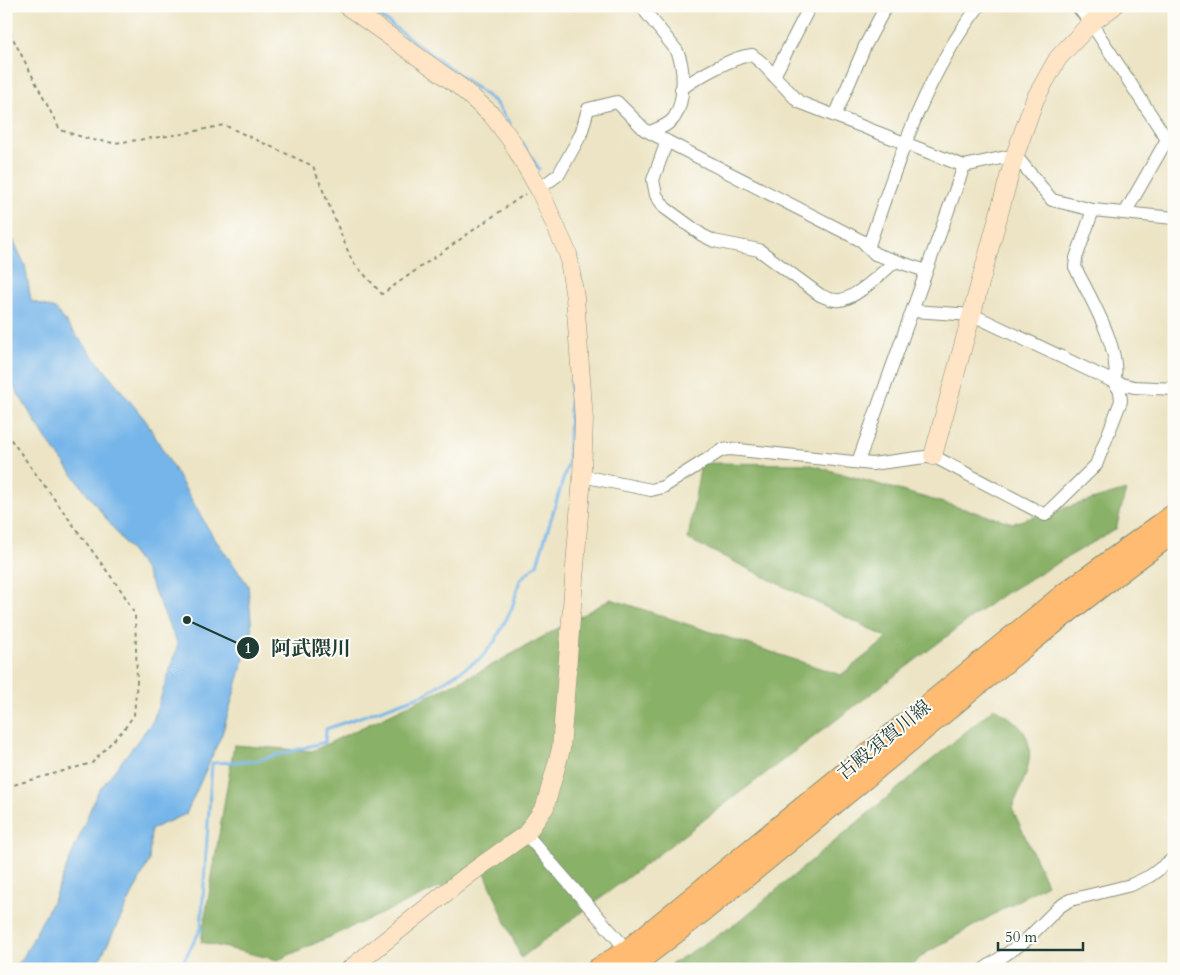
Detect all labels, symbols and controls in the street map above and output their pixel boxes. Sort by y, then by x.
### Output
callout: 阿武隈川 [236,631,361,666]
text: 阿武隈川 [271,635,351,662]
text: 1 [244,638,252,658]
street label: 古殿須賀川線 [832,694,936,786]
scale bar [998,920,1082,952]
text: 50 m [1005,927,1037,947]

